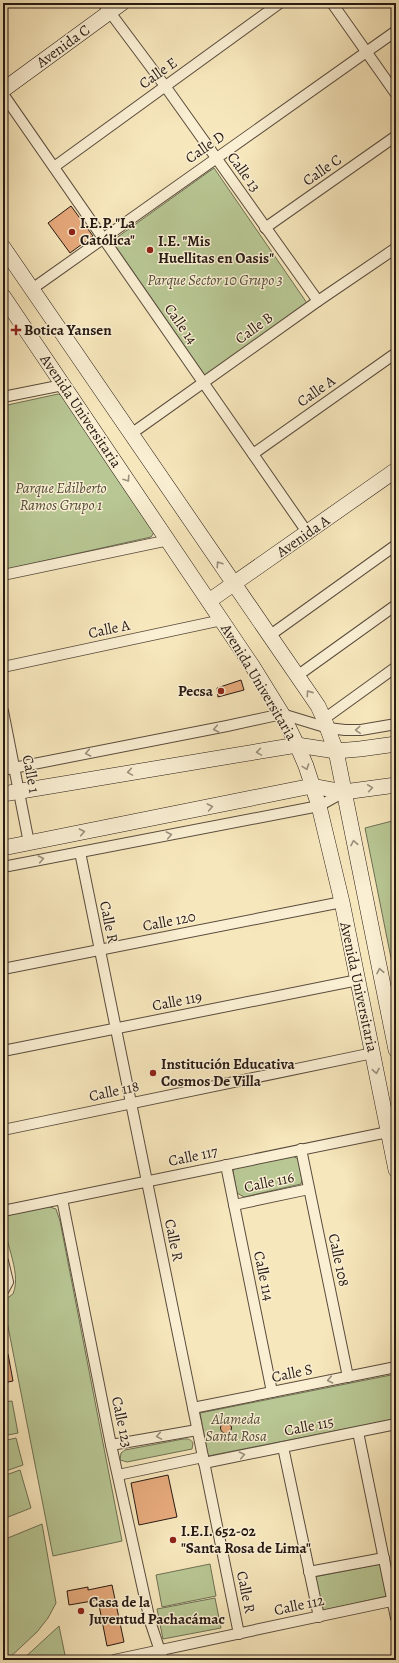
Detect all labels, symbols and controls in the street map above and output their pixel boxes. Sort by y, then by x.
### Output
street label: Avenida C [31,20,94,73]
street label: Calle E [135,53,181,93]
street label: Calle D [181,126,229,168]
street label: Calle 13 [223,148,265,196]
street label: Calle C [299,150,345,190]
place label: I.E.P. "La Católica" [80,213,136,250]
marker: I.E.P. "La Católica" [67,227,77,237]
place label: I.E. "Mis Huellitas en Oasis" [158,231,274,268]
marker: I.E. "Mis Huellitas en Oasis" [145,245,155,255]
park label: Parque Sector 10 Grupo 3 [147,270,283,290]
street label: Calle 14 [160,300,202,348]
street label: Calle B [231,307,277,349]
place label: Botica Yansen [24,320,112,340]
marker: Botica Yansen [11,325,21,335]
street label: Avenida Universitaria [35,350,126,472]
street label: Calle A [293,371,339,411]
one-way arrow [122,475,130,482]
park label: Parque Edilberto Ramos Grupo 1 [15,478,107,515]
street label: Avenida A [272,510,334,562]
one-way arrow [217,561,224,568]
street label: Calle A [86,615,132,643]
street label: Avenida Universitaria [216,619,302,744]
place label: Pecsa [178,681,214,701]
marker: Pecsa [216,686,226,696]
one-way arrow [307,691,314,698]
one-way arrow [213,724,219,732]
one-way arrow [355,725,361,734]
one-way arrow [256,747,262,756]
one-way arrow [85,748,92,757]
street label: Calle 1 [18,753,44,795]
one-way arrow [302,764,310,771]
one-way arrow [127,768,133,776]
one-way arrow [367,785,373,793]
one-way arrow [207,803,213,811]
one-way arrow [79,828,86,837]
one-way arrow [166,831,172,839]
one-way arrow [351,840,359,846]
one-way arrow [38,855,44,864]
street label: Calle R [95,899,123,946]
street label: Calle 120 [141,906,197,936]
street label: Avenida Universitaria [335,919,383,1054]
one-way arrow [376,968,385,974]
street label: Calle 119 [150,986,204,1016]
place label: Institución Educativa Cosmos De Villa [161,1054,296,1091]
marker: Institución Educativa Cosmos De Villa [148,1068,158,1078]
one-way arrow [372,1068,380,1074]
street label: Calle 118 [87,1076,141,1106]
street label: Calle 117 [166,1141,220,1171]
street label: Calle 116 [242,1167,296,1197]
street label: Calle R [160,1217,188,1264]
street label: Calle 108 [324,1232,354,1288]
street label: Calle 114 [249,1249,279,1303]
street label: Calle S [270,1359,314,1387]
one-way arrow [327,1376,333,1384]
street label: Calle 123 [107,1395,137,1449]
park label: Alameda Santa Rosa [205,1409,267,1446]
street label: Calle 115 [282,1411,336,1441]
one-way arrow [156,1432,162,1440]
one-way arrow [239,1452,245,1460]
place label: I.E.I. 652-02 "Santa Rosa de Lima" [181,1521,311,1558]
marker: I.E.I. 652-02 "Santa Rosa de Lima" [168,1535,178,1545]
street label: Calle R [232,1569,260,1616]
street label: Calle 112 [272,1590,326,1620]
place label: Casa de la Juventud Pachacámac [89,1592,225,1629]
marker: Casa de la Juventud Pachacámac [76,1606,86,1616]

